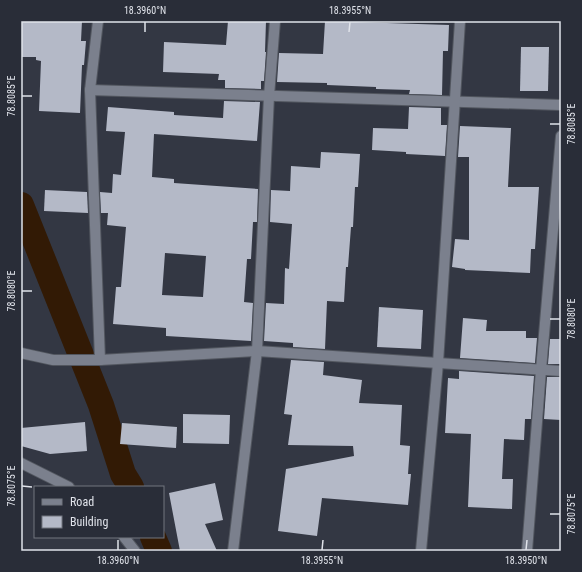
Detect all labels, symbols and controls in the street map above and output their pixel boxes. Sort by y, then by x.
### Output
text: 18.3960°N [124,5,166,16]
text: 18.3955°N [329,5,371,16]
text: 78.8085°E [6,75,17,116]
text: 78.8085°E [566,103,577,144]
text: 78.8080°E [6,270,17,311]
text: 78.8080°E [566,298,577,339]
text: 78.8075°E [6,465,17,506]
legend [34,486,164,538]
text: 78.8075°E [566,493,577,534]
text: Road [70,495,94,509]
text: Building [70,515,108,529]
text: 18.3960°N [97,555,139,566]
text: 18.3955°N [301,555,343,566]
text: 18.3950°N [505,555,547,566]

